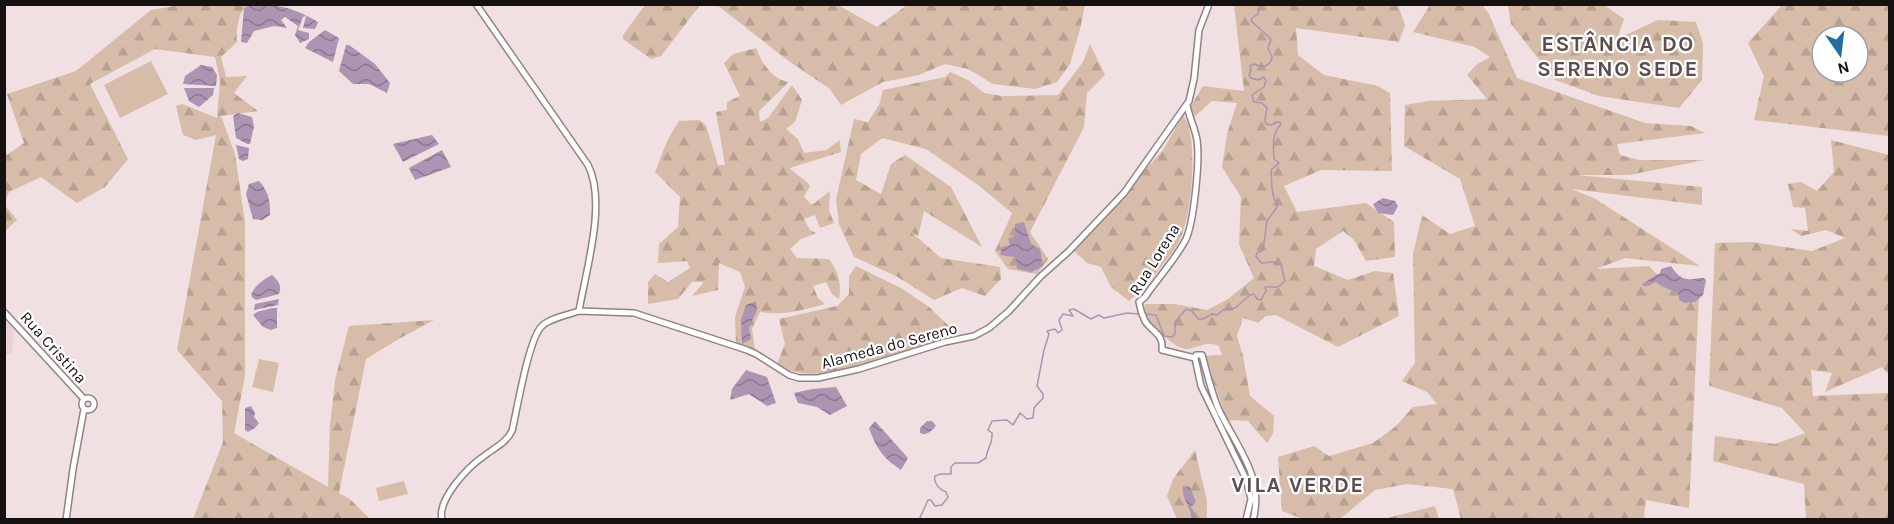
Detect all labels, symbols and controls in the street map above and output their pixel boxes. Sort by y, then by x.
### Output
north arrow [1810,24,1870,84]
district label: ESTÂNCIA DO SERENO SEDE [1537,30,1699,82]
text: N [1836,57,1851,79]
street label: Rua Lorena [1125,220,1184,299]
street label: Rua Cristina [16,307,91,387]
street label: Alameda do Sereno [819,318,959,373]
district label: VILA VERDE [1231,472,1365,498]

